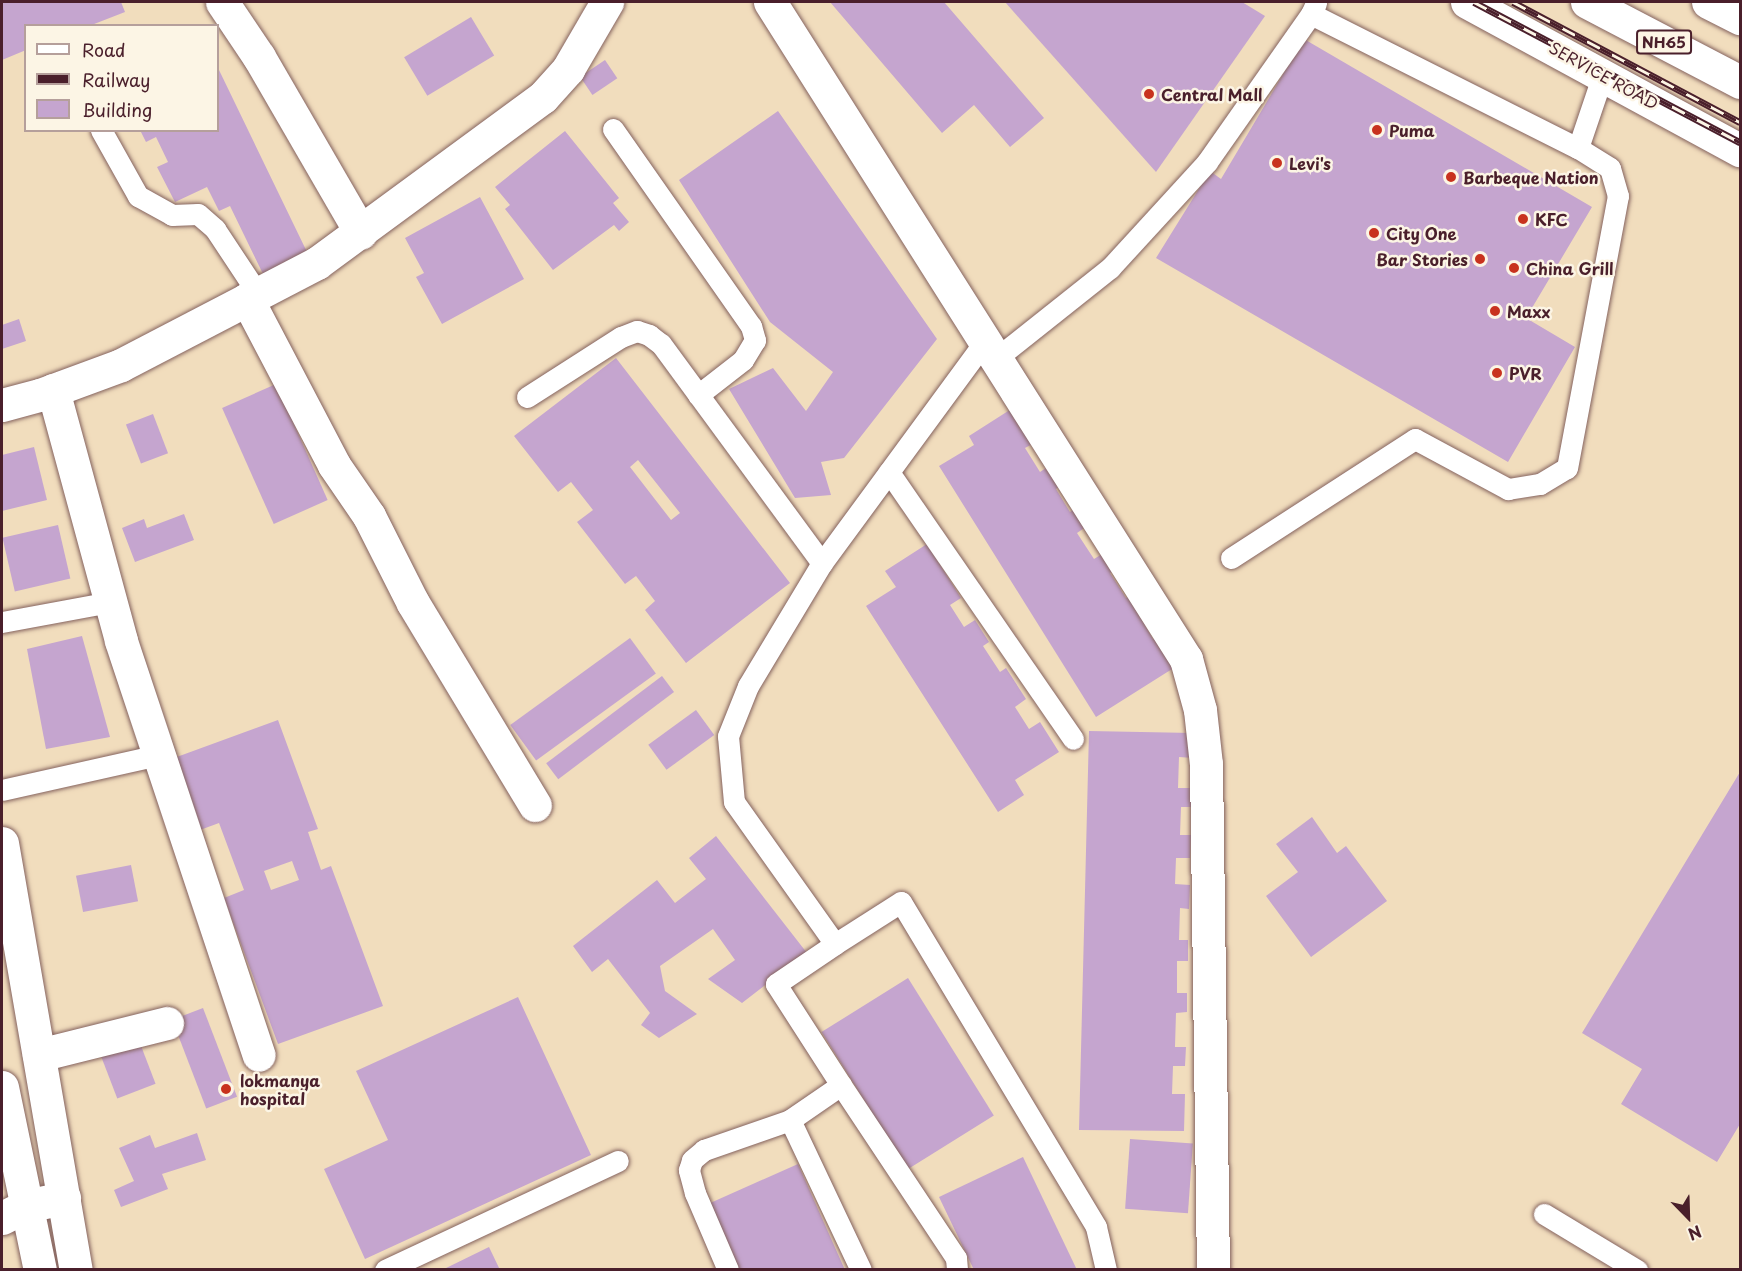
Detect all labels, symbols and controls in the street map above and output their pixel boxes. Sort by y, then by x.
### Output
legend [24,24,219,132]
road number: NH65 [1636,30,1692,54]
text: Road [82,36,126,63]
street label: SERVICE ROAD [1546,37,1662,113]
text: Railway [82,66,150,93]
place label: Central Mall [1161,84,1263,104]
marker: Central Mall [1142,87,1156,101]
text: Building [82,96,152,123]
place label: Puma [1389,120,1435,140]
marker: Puma [1370,123,1384,137]
place label: Levi's [1289,153,1331,173]
marker: Levi's [1270,156,1284,170]
place label: Barbeque Nation [1463,167,1600,187]
marker: Barbeque Nation [1444,170,1458,184]
place label: KFC [1535,209,1568,229]
marker: KFC [1516,212,1530,226]
place label: City One [1386,223,1457,243]
marker: City One [1367,226,1381,240]
place label: Bar Stories [1377,249,1468,269]
marker: Bar Stories [1473,252,1487,266]
place label: China Grill [1526,258,1614,278]
marker: China Grill [1507,261,1521,275]
place label: Maxx [1507,301,1550,321]
marker: Maxx [1488,304,1502,318]
place label: PVR [1509,363,1542,383]
marker: PVR [1490,366,1504,380]
place label: lokmanya hospital [240,1070,320,1108]
marker: lokmanya hospital [217,1080,235,1098]
north arrow [1658,1187,1718,1247]
text: N [1685,1220,1706,1247]

